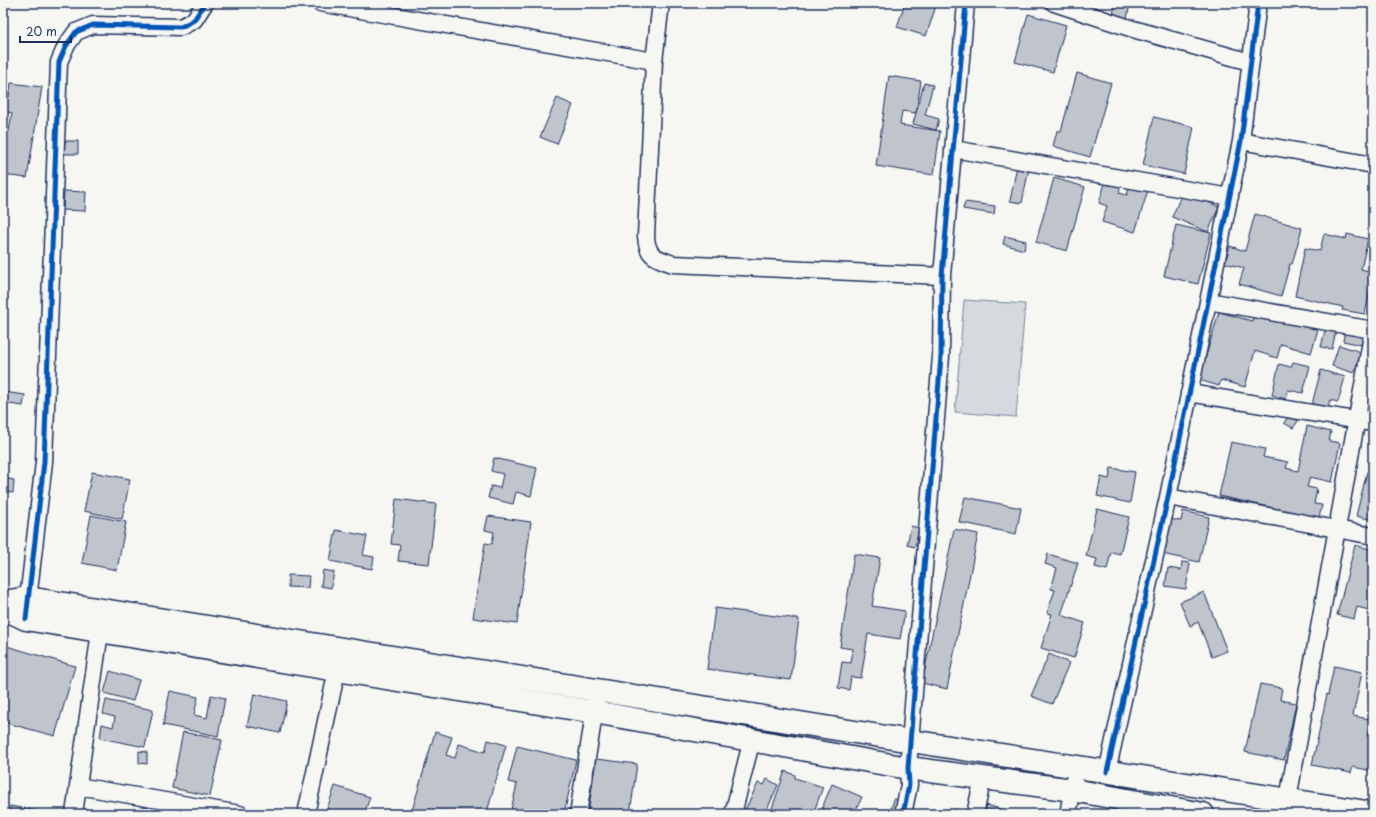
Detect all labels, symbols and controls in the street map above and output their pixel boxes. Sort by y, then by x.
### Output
scale bar [20,18,71,44]
text: 20 m [26,22,57,40]

